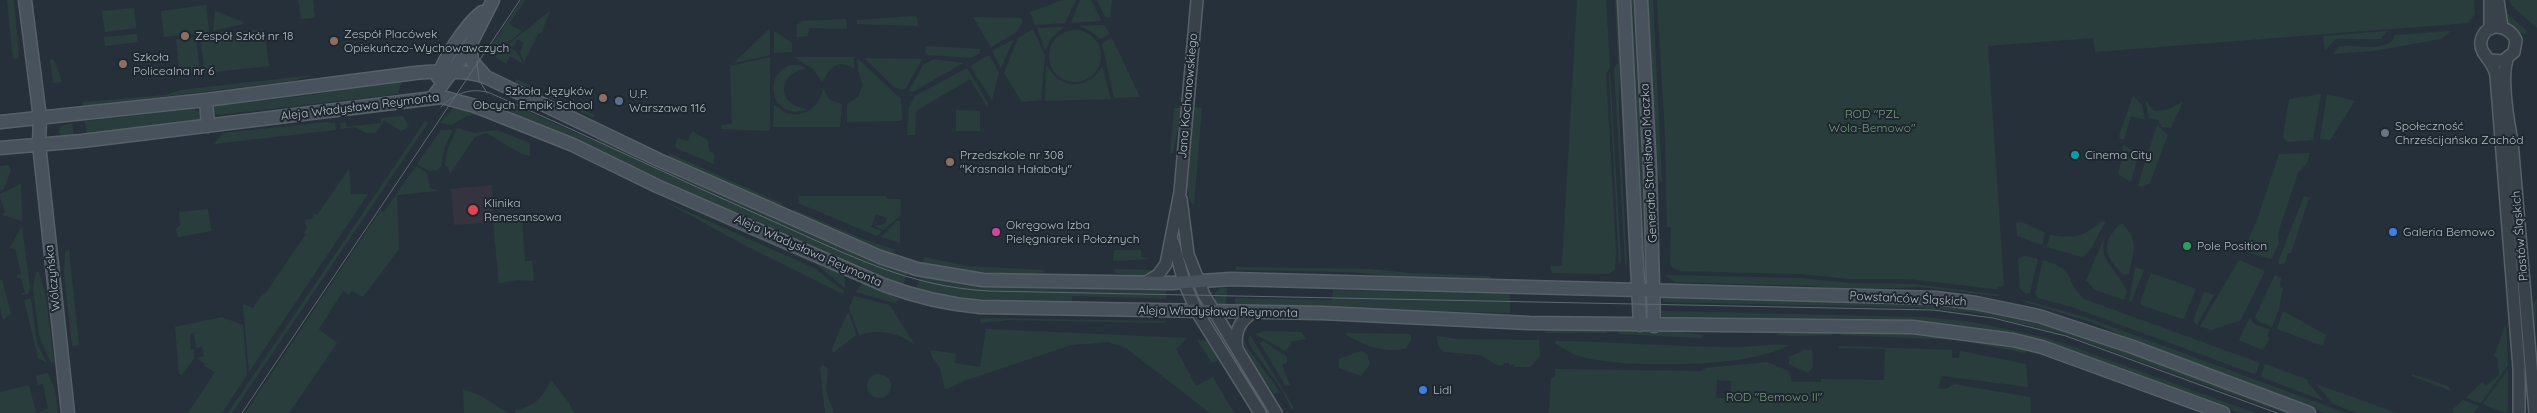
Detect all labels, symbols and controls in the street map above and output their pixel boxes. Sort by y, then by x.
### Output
place label: Zespół Placówek Opiekuńczo-Wychowawczych [344,27,509,55]
place label: Zespół Szkół nr 18 [195,29,294,43]
marker: Zespół Szkół nr 18 [179,30,191,42]
street label: Jana Kochanowskiego [1175,33,1201,159]
marker: Zespół Placówek Opiekuńczo-Wychowawczych [328,35,340,47]
place label: Szkoła Policealna nr 6 [133,50,214,78]
marker: Szkoła Policealna nr 6 [117,58,129,70]
street label: Generała Stanisława Maczka [1638,83,1660,243]
place label: Szkoła Języków Obcych Empik School [473,84,593,112]
place label: U.P. Warszawa 116 [629,87,706,115]
street label: Aleja Władysława Reymonta [280,90,440,124]
marker: Szkoła Języków Obcych Empik School [597,92,609,104]
marker: U.P. Warszawa 116 [613,95,625,107]
park label: ROD "PZL Wola-Bemowo" [1828,107,1916,135]
place label: Społeczność Chrześcijańska Zachód [2395,119,2524,147]
marker: Społeczność Chrześcijańska Zachód [2379,127,2391,139]
place label: Przedszkole nr 308 "Krasnala Hałabały" [960,148,1072,176]
place label: Cinema City [2085,148,2152,162]
marker: Cinema City [2069,149,2081,161]
marker: Przedszkole nr 308 "Krasnala Hałabały" [944,156,956,168]
street label: Piastów Śląskich [2509,190,2531,282]
place label: Klinika Renesansowa [484,196,562,224]
marker: Klinika Renesansowa [466,203,480,217]
street label: Aleja Władysława Reymonta [732,212,884,290]
place label: Okręgowa Izba Pielęgniarek i Położnych [1006,218,1140,246]
place label: Galeria Bemowo [2403,225,2495,239]
marker: Okręgowa Izba Pielęgniarek i Położnych [990,226,1002,238]
marker: Galeria Bemowo [2387,226,2399,238]
place label: Pole Position [2197,239,2267,253]
marker: Pole Position [2181,240,2193,252]
street label: Wólczyńska [42,244,64,312]
street label: Powstańców Śląskich [1849,289,1967,309]
street label: Aleja Władysława Reymonta [1138,303,1298,321]
place label: Lidl [1433,383,1452,397]
marker: Lidl [1417,384,1429,396]
park label: ROD "Bemowo II" [1726,390,1822,404]

